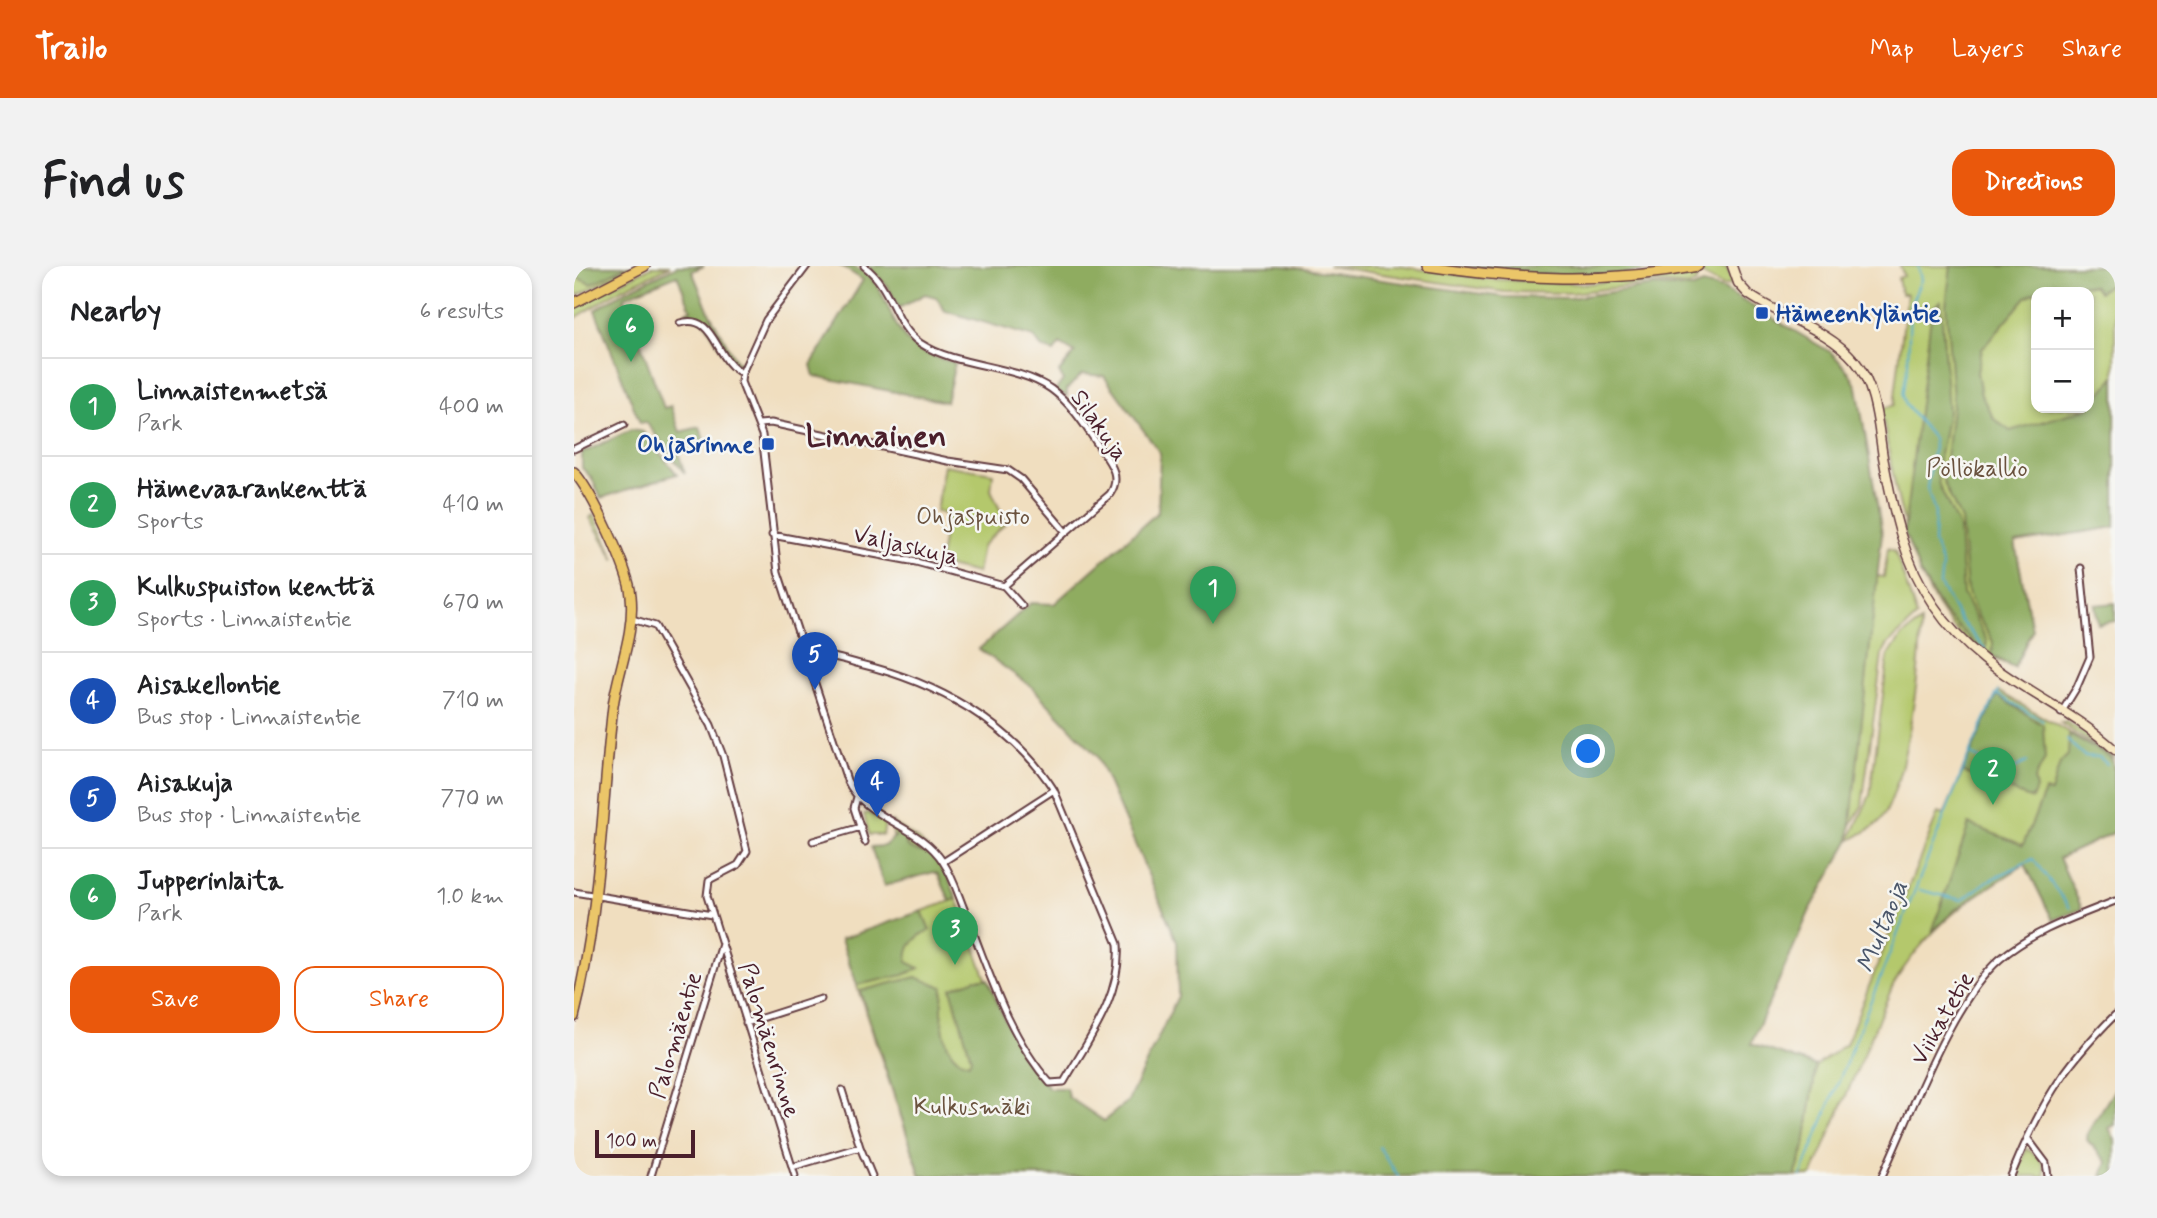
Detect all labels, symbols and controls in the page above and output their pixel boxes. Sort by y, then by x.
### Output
text: Trailo [35,27,107,71]
text: Map [1870,34,1914,65]
text: Layers [1952,34,2024,65]
text: Share [2062,34,2122,65]
button: Directions [1952,149,2115,216]
text: Find us [42,150,185,215]
map controls [2031,287,2094,413]
button: + [2031,287,2094,350]
text: Nearby [70,292,161,331]
text: 6 results [420,297,504,327]
place label: Hämeenkyläntie [1776,299,1940,330]
pin: 6 [608,304,654,362]
marker: Hämeenkyläntie [1754,305,1770,321]
button: − [2031,350,2094,413]
text: Linnaistenmetsä [137,375,328,409]
street label: Silakuja [1063,384,1135,468]
text: 1 [88,392,98,422]
text: 400 m [439,392,504,422]
text: Park [137,409,183,439]
district label: Linnainen [805,416,947,458]
place label: Ohjasrinne [637,430,754,461]
marker: Ohjasrinne [760,436,776,452]
park label: Pöllökallio [1926,454,2028,485]
text: Hämevaarankenttä [137,473,367,507]
text: 2 [87,490,99,520]
text: 410 m [442,490,504,520]
park label: Ohjaspuisto [916,502,1030,533]
text: Sports [137,507,204,537]
street label: Valjaskuja [850,519,961,574]
pin: 1 [1190,566,1236,624]
text: Kulkuspuiston kenttä [137,571,375,605]
text: 3 [88,588,98,618]
text: 670 m [442,588,504,618]
text: Sports · Linnaistentie [137,605,352,635]
pin: 5 [792,632,838,690]
text: Aisakellontie [137,669,281,703]
text: 4 [86,686,100,716]
text: 710 m [442,686,504,716]
text: Bus stop · Linnaistentie [137,703,361,733]
your location [1571,734,1605,768]
pin: 2 [1970,747,2016,805]
pin: 4 [854,759,900,817]
text: Aisakuja [137,767,233,801]
text: 5 [86,784,100,814]
text: 770 m [440,784,504,814]
text: Bus stop · Linnaistentie [137,801,361,831]
text: Jupperinlaita [137,865,283,899]
water label: Multaoja [1849,876,1917,978]
text: 6 [87,882,99,912]
text: 1.0 km [436,882,504,912]
text: Park [137,899,183,929]
pin: 3 [932,907,978,965]
street label: Palomäenrinne [730,959,807,1122]
button: Save [70,966,280,1033]
button: Share [294,966,504,1033]
street label: Viikatetie [1904,966,1983,1071]
street label: Palomäentie [642,968,710,1103]
park label: Kulkusmäki [914,1092,1030,1123]
scale bar [595,1127,695,1159]
text: 100 m [606,1129,657,1154]

